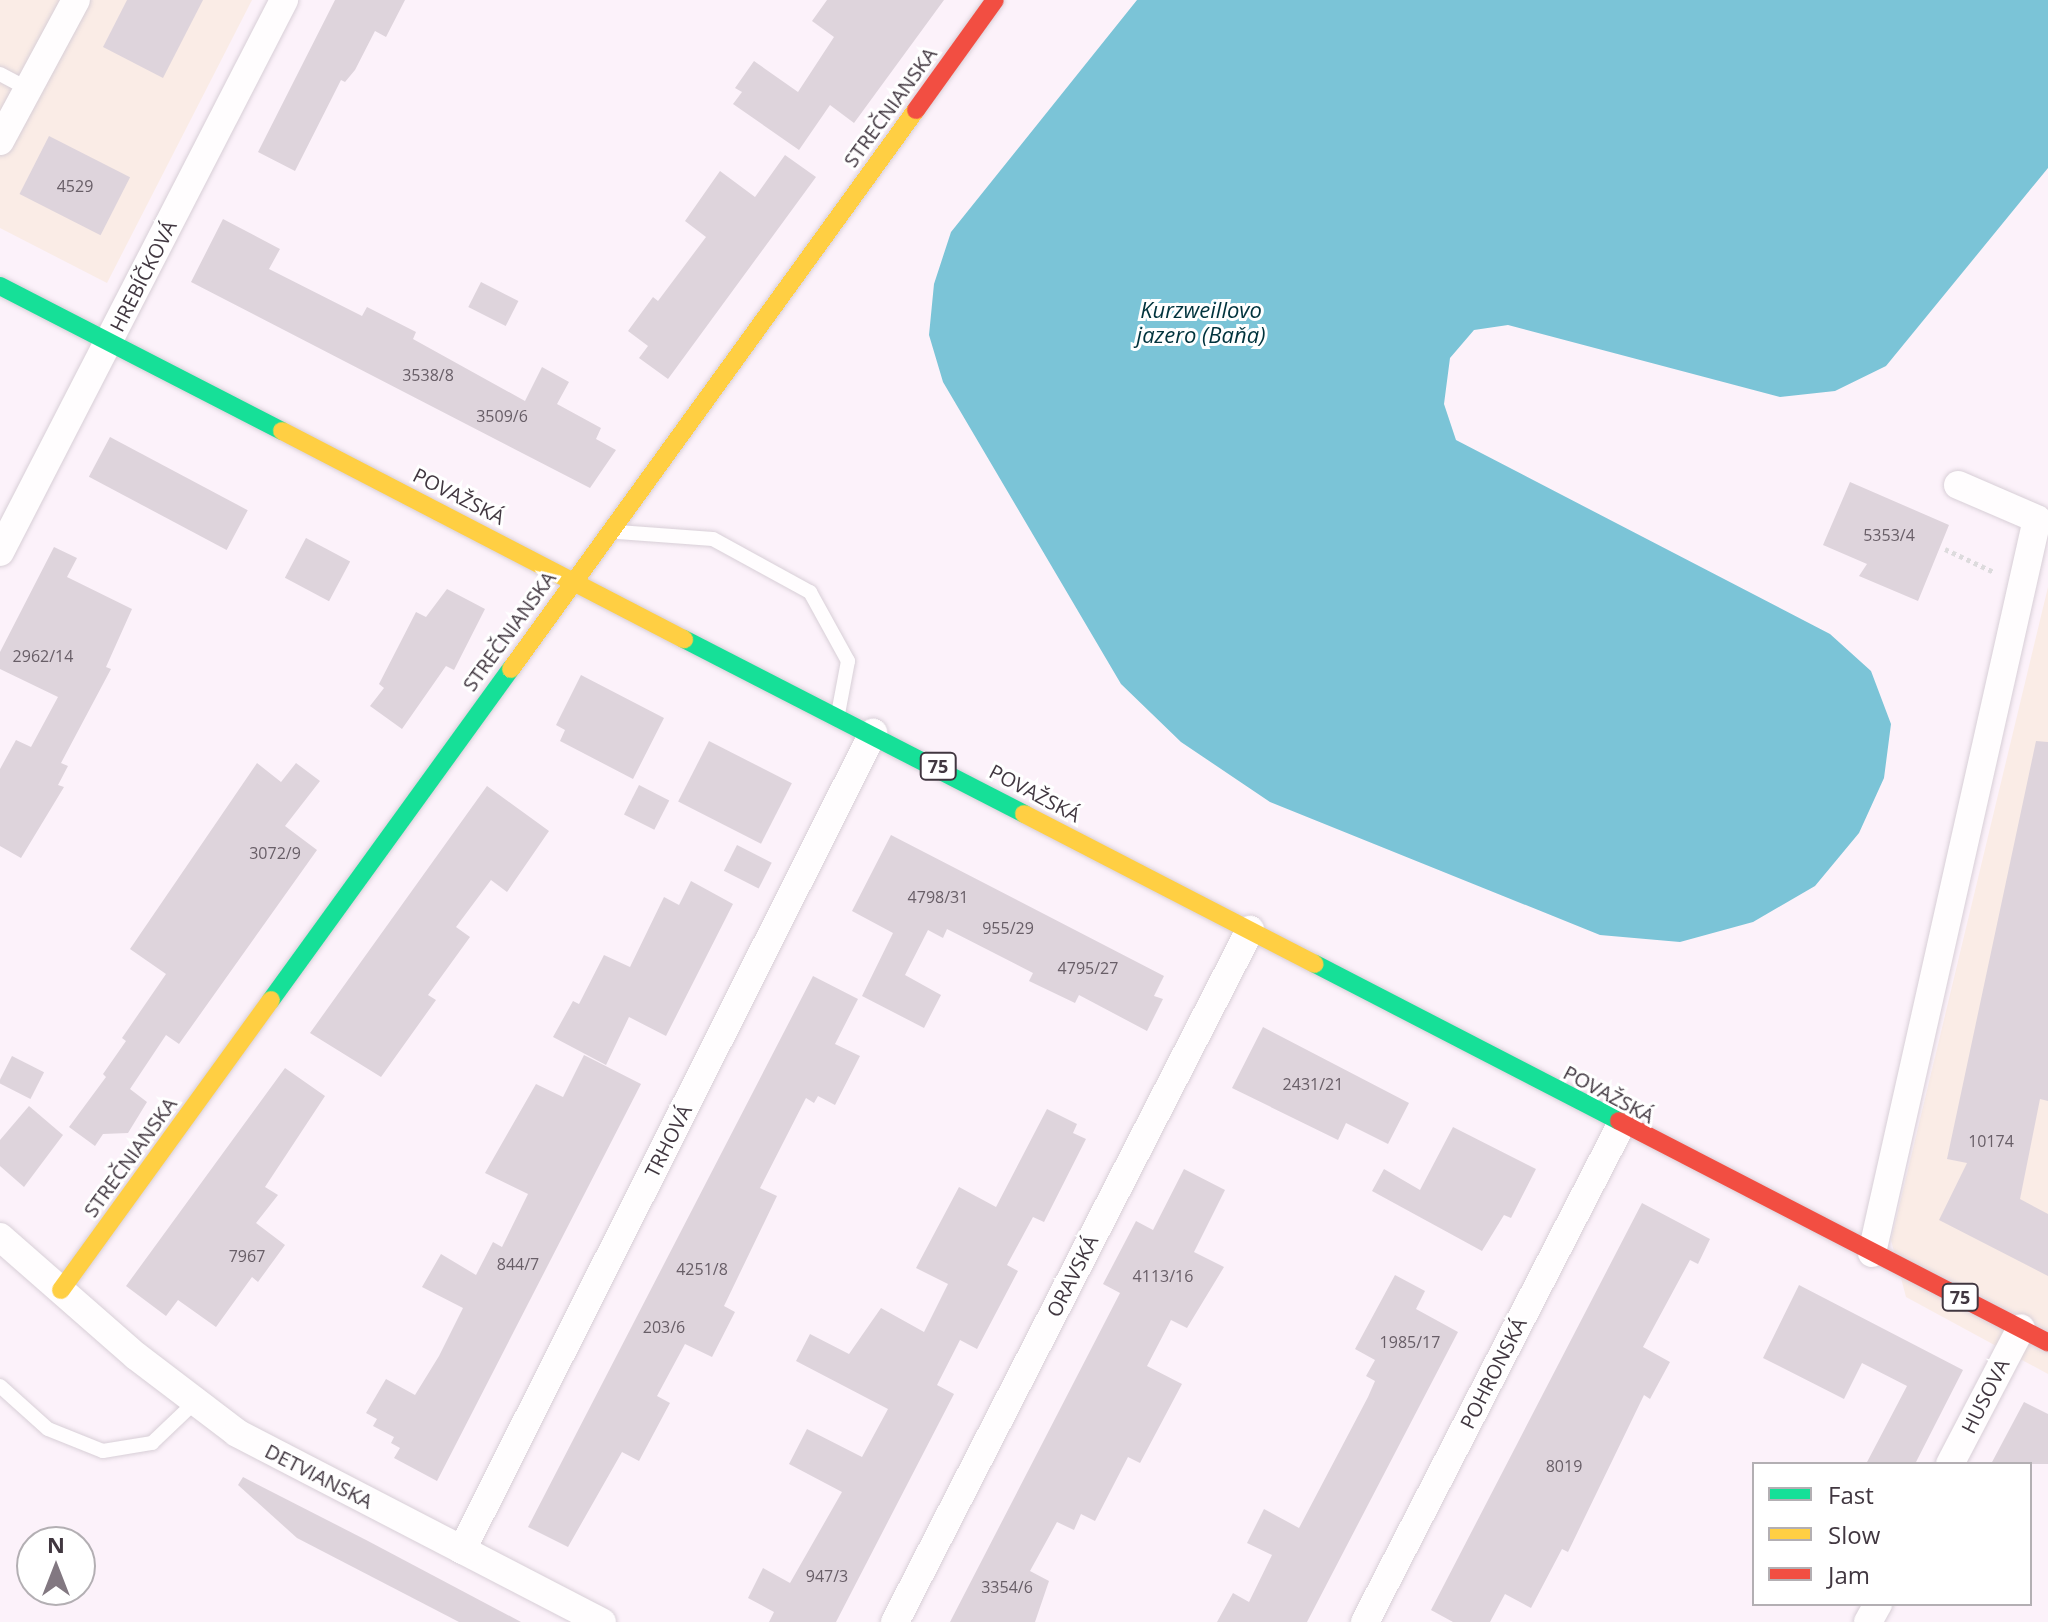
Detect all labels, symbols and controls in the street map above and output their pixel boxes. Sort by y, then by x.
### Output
street label: STREČNIANSKA [838,42,942,172]
house number: 4529 [57,176,93,196]
street label: HREBÍČKOVÁ [105,216,181,336]
water label: Kurzweillovo jazero (Baňa) [1137,296,1265,348]
house number: 3538/8 [402,365,454,385]
house number: 3509/6 [476,406,528,426]
street label: POVAŽSKÁ [409,463,509,529]
house number: 5353/4 [1863,525,1915,545]
street label: STREČNIANSKA [457,566,561,696]
house number: 2962/14 [13,646,73,666]
road number: 75 [918,752,958,780]
street label: POVAŽSKÁ [985,759,1085,827]
house number: 3072/9 [249,843,301,863]
house number: 4798/31 [908,887,968,907]
house number: 955/29 [982,918,1034,938]
house number: 4795/27 [1058,958,1118,978]
street label: POVAŽSKÁ [1559,1060,1659,1128]
house number: 2431/21 [1283,1074,1343,1094]
street label: STREČNIANSKA [78,1092,182,1222]
street label: TRHOVÁ [640,1101,696,1181]
house number: 10174 [1968,1131,2014,1151]
street label: ORAVSKÁ [1041,1231,1103,1321]
house number: 7967 [229,1246,265,1266]
house number: 844/7 [497,1254,539,1274]
house number: 4251/8 [676,1259,728,1279]
house number: 4113/16 [1133,1266,1193,1286]
road number: 75 [1940,1283,1980,1311]
street label: POHRONSKÁ [1455,1314,1531,1432]
house number: 203/6 [643,1317,685,1337]
house number: 1985/17 [1380,1332,1440,1352]
street label: HUSOVA [1956,1355,2014,1437]
street label: DETVIANSKA [261,1439,377,1513]
house number: 8019 [1546,1456,1582,1476]
legend [1752,1462,2032,1606]
text: Fast [1828,1478,1874,1511]
text: Slow [1828,1518,1880,1551]
north arrow [16,1526,96,1606]
text: N [47,1529,65,1559]
text: Jam [1828,1558,1870,1591]
house number: 947/3 [806,1566,848,1586]
house number: 3354/6 [981,1577,1033,1597]

